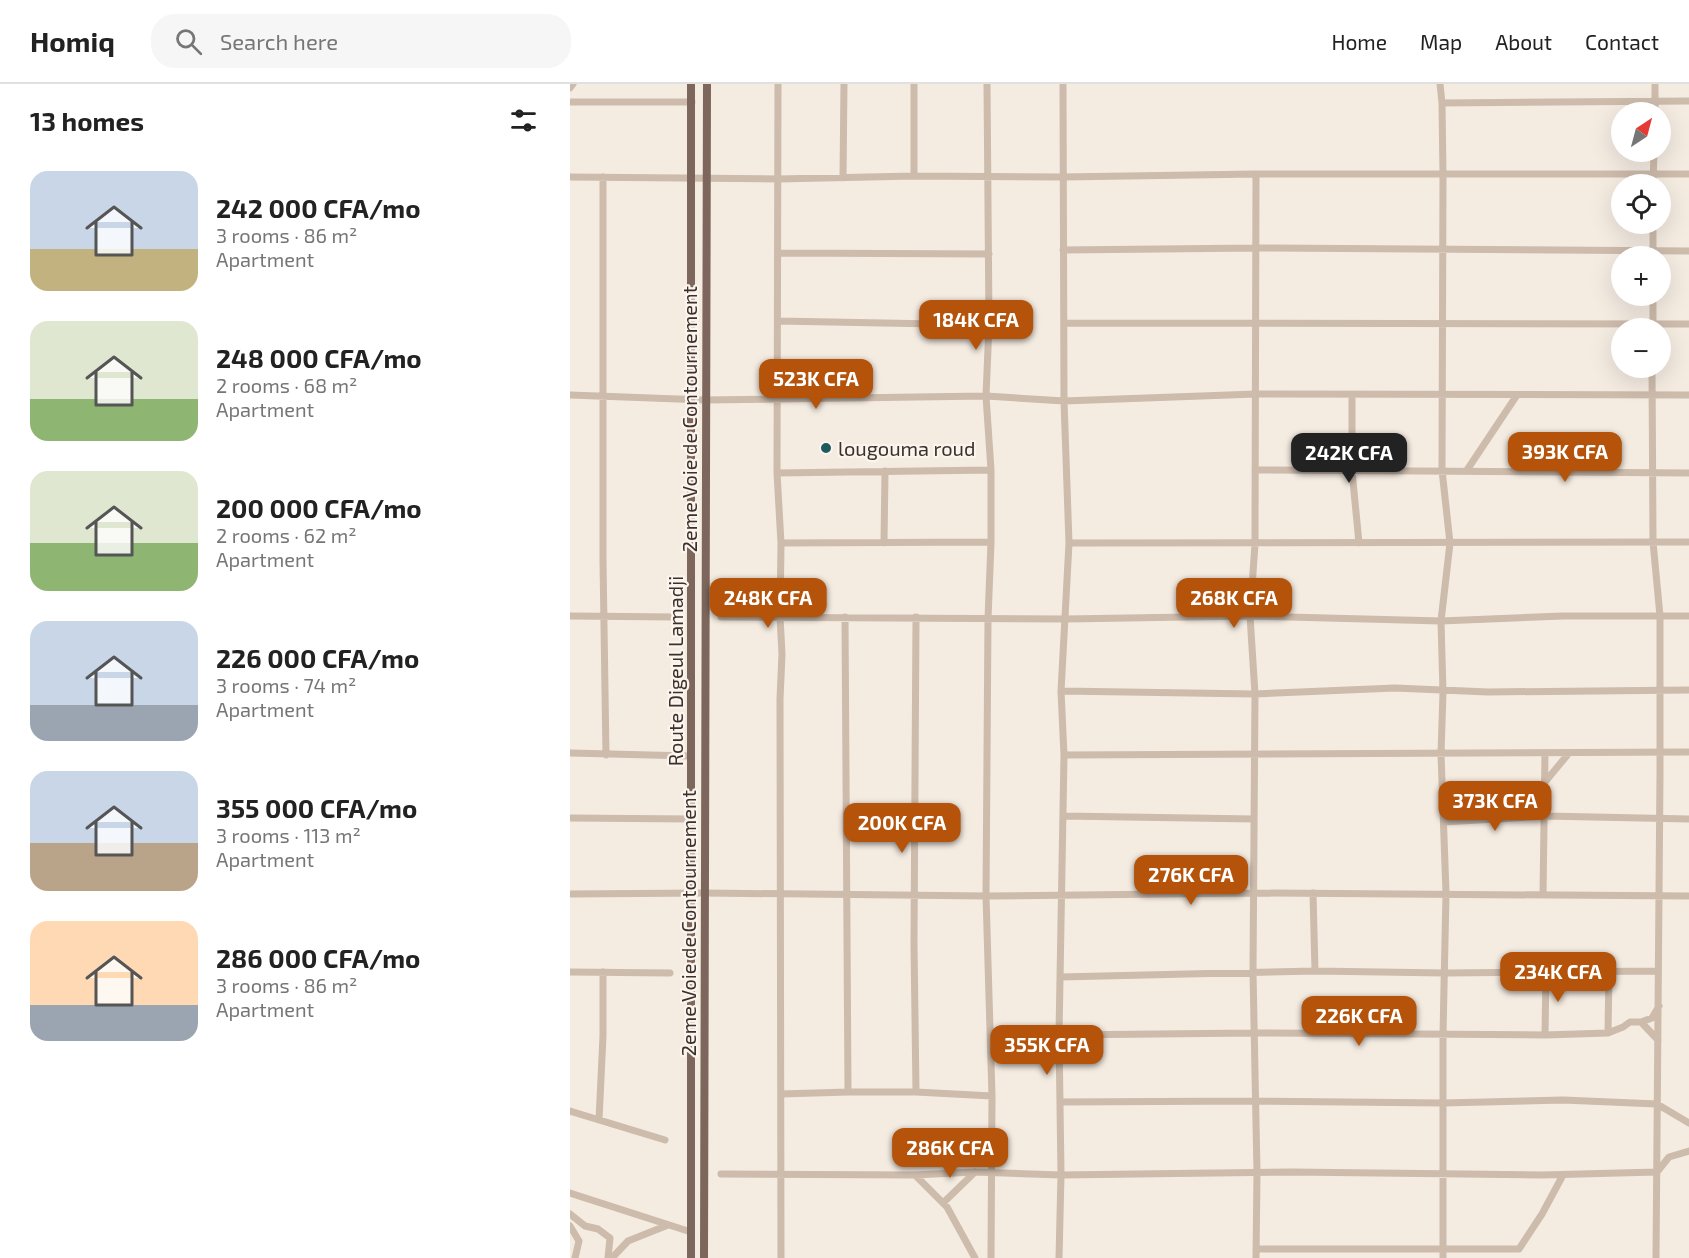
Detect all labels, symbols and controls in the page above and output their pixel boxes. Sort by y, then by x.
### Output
search box [151,14,571,68]
text: Homiq [30,24,115,58]
icon: search [172,25,205,58]
text: Search here [220,28,338,54]
text: Home [1331,29,1387,54]
text: Map [1420,29,1462,54]
text: About [1495,29,1552,54]
text: Contact [1585,29,1659,54]
north arrow [1611,102,1671,162]
map controls [1611,102,1671,378]
icon: filters [507,104,540,137]
text: 13 homes [30,105,144,136]
button: locate [1611,174,1671,234]
text: 242 000 CFA/mo [216,192,421,223]
icon: home [78,195,150,267]
text: 3 rooms · 86 m² [216,223,357,247]
button: + [1611,246,1671,306]
text: Apartment [216,247,314,271]
street label: 2eme Voie de Contournement [677,285,701,552]
pin: 184K CFA [914,300,1038,351]
text: 184K CFA [933,307,1019,331]
button: − [1611,318,1671,378]
text: 248 000 CFA/mo [216,342,422,373]
icon: home [78,345,150,417]
pin: 523K CFA [754,359,878,410]
text: 523K CFA [773,366,859,390]
text: 2 rooms · 68 m² [216,373,357,397]
text: Apartment [216,397,314,421]
pin: 393K CFA [1503,432,1627,483]
pin: 242K CFA [1287,433,1411,484]
place label: lougouma roud [838,436,975,460]
text: 393K CFA [1522,439,1608,463]
text: 242K CFA [1305,440,1393,464]
marker: lougouma roud [819,441,833,455]
text: 200 000 CFA/mo [216,492,422,523]
icon: home [78,495,150,567]
text: 2 rooms · 62 m² [216,523,356,547]
text: Apartment [216,547,314,571]
street label: Route Digeul Lamadji [663,576,687,766]
pin: 248K CFA [706,578,830,629]
pin: 268K CFA [1172,578,1296,629]
text: 248K CFA [724,585,812,609]
text: 268K CFA [1190,585,1278,609]
text: 226 000 CFA/mo [216,642,419,673]
icon: home [78,645,150,717]
text: 3 rooms · 74 m² [216,673,356,697]
text: Apartment [216,697,314,721]
pin: 373K CFA [1433,781,1557,832]
text: 373K CFA [1452,788,1538,812]
street label: 2eme Voie de Contournement [676,789,700,1056]
text: 355 000 CFA/mo [216,792,417,823]
icon: home [78,795,150,867]
pin: 200K CFA [840,803,964,854]
text: 200K CFA [858,810,946,834]
text: 3 rooms · 113 m² [216,823,361,847]
text: Apartment [216,847,314,871]
pin: 276K CFA [1129,855,1253,906]
text: 276K CFA [1148,862,1234,886]
text: 286 000 CFA/mo [216,942,420,973]
icon: home [78,945,150,1017]
pin: 234K CFA [1496,952,1620,1003]
text: 234K CFA [1514,959,1602,983]
text: 3 rooms · 86 m² [216,973,357,997]
pin: 226K CFA [1297,996,1421,1047]
text: Apartment [216,997,314,1021]
text: 226K CFA [1316,1003,1402,1027]
pin: 355K CFA [985,1025,1109,1076]
text: 355K CFA [1004,1032,1090,1056]
pin: 286K CFA [888,1128,1012,1179]
text: 286K CFA [906,1135,994,1159]

